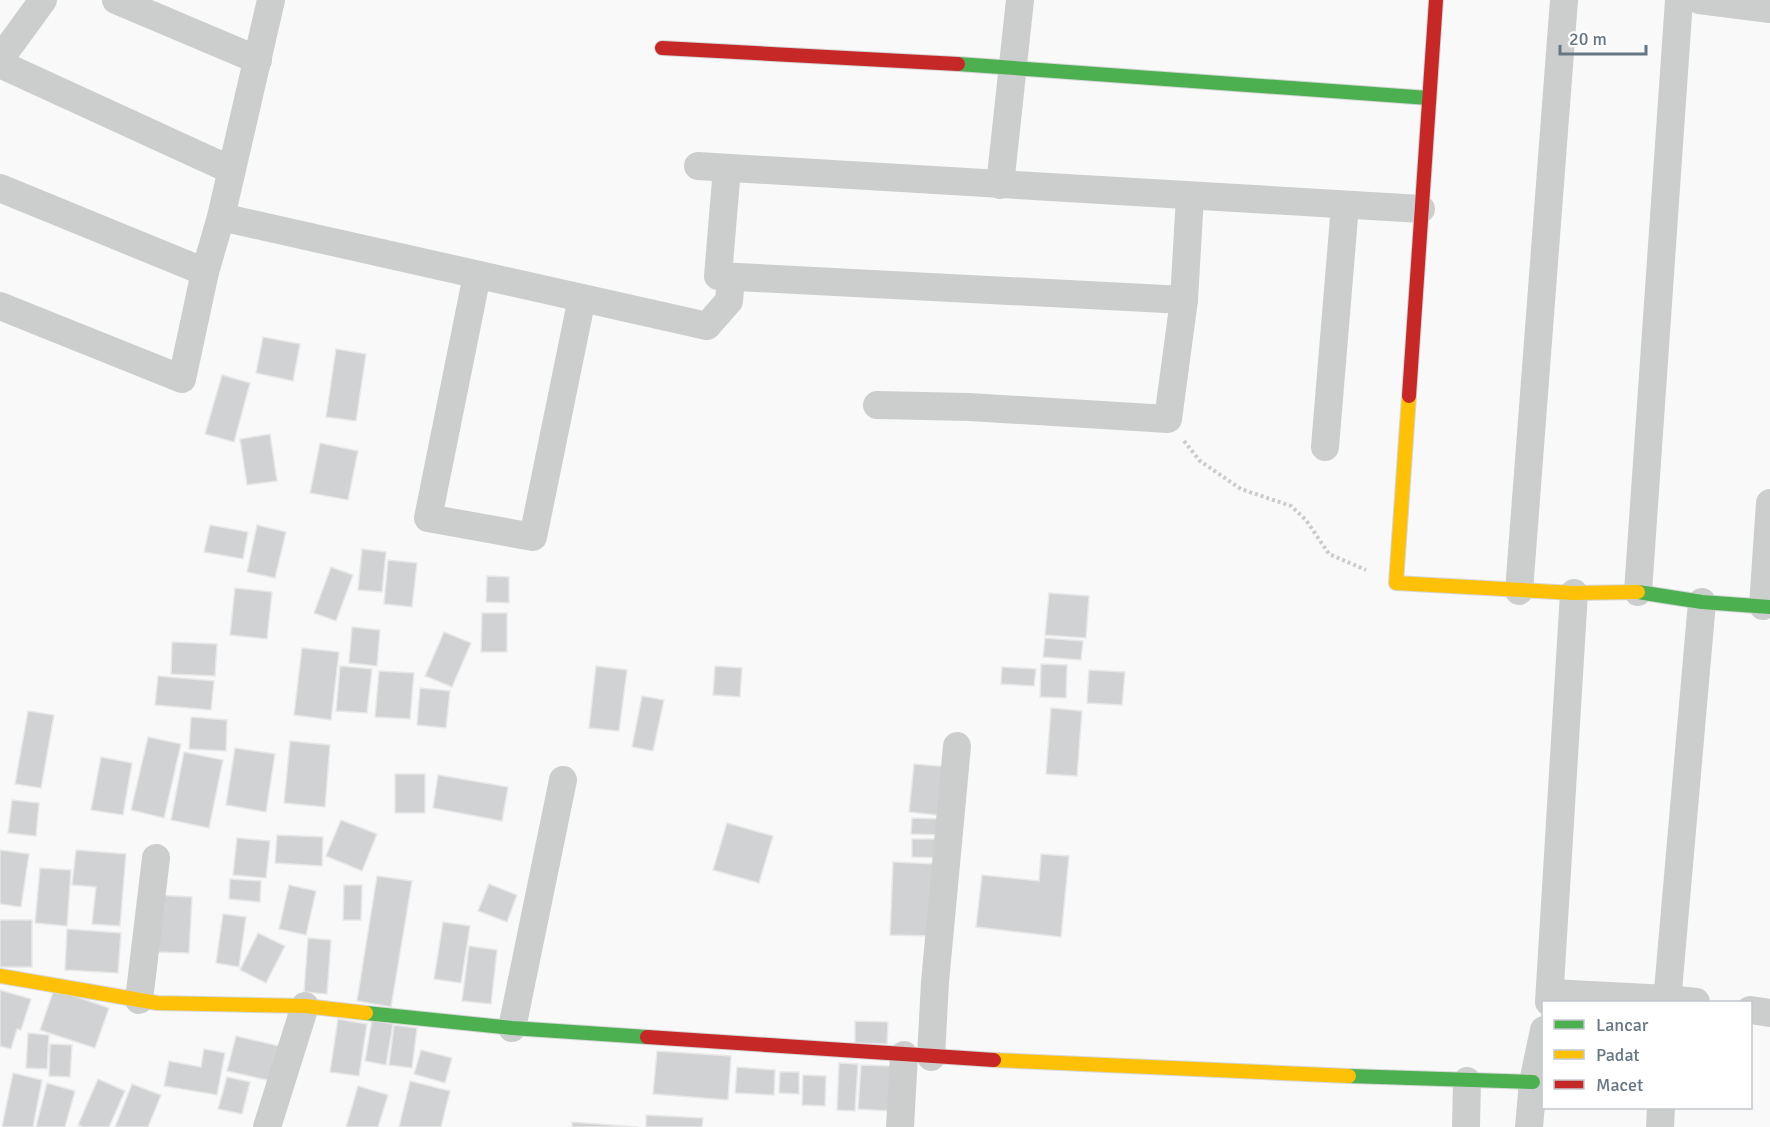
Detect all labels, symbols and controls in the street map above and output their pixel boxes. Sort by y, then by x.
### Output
scale bar [1560,18,1646,56]
text: 20 m [1569,28,1607,50]
legend [1542,1001,1752,1109]
text: Lancar [1596,1014,1649,1036]
text: Padat [1596,1044,1640,1066]
text: Macet [1596,1074,1643,1096]

